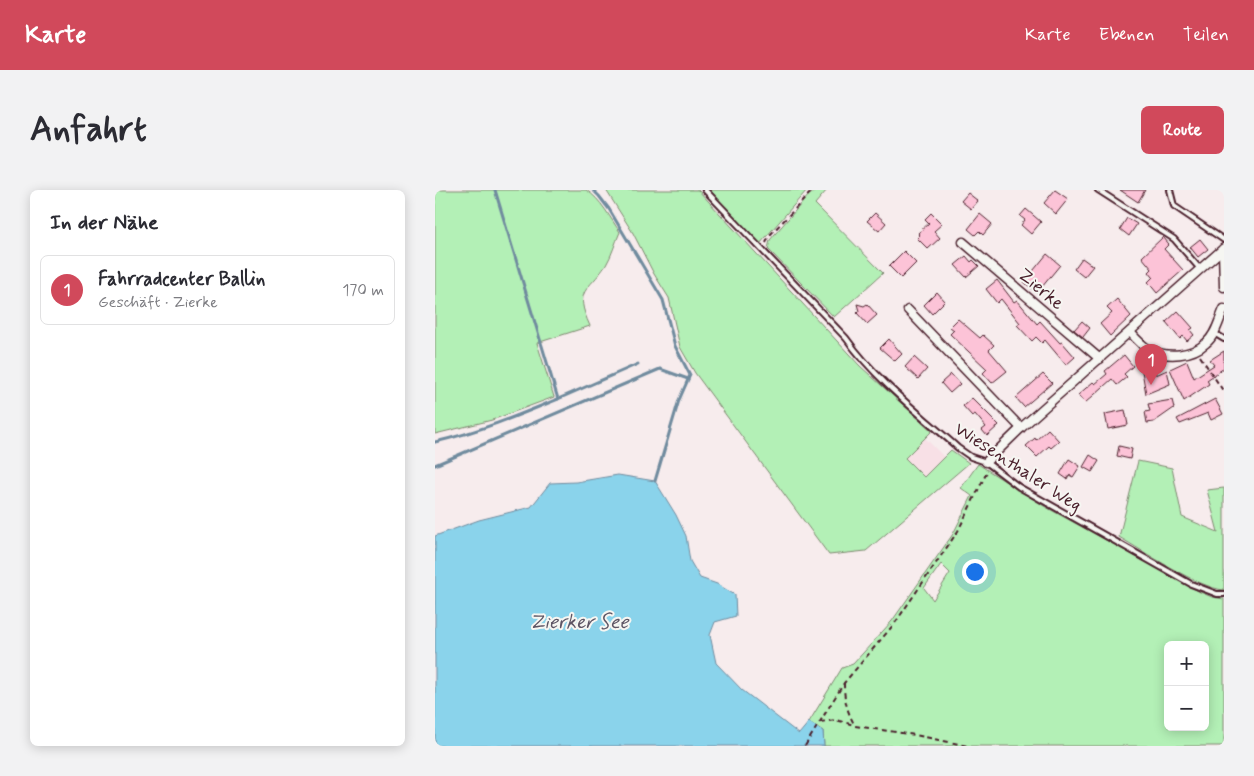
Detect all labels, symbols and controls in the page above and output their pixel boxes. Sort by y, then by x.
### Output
text: Karte [25,20,86,51]
text: Karte [1025,23,1071,47]
text: Ebenen [1099,23,1155,47]
text: Teilen [1183,23,1229,47]
button: Route [1141,106,1224,154]
text: Anfahrt [30,107,147,153]
text: In der Nähe [50,209,158,237]
street label: Zierke [1013,262,1070,316]
text: Fahrradcenter Ballin [98,267,265,292]
text: 1 [63,280,71,301]
text: 170 m [342,280,384,301]
text: Geschäft · Zierke [98,292,218,313]
pin: 1 [1135,344,1167,385]
street label: Wiesenthaler Weg [949,417,1087,519]
your location [962,559,988,585]
water label: Zierker See [529,609,630,636]
map controls [1164,641,1209,731]
button: + [1164,641,1209,686]
button: − [1164,686,1209,731]

